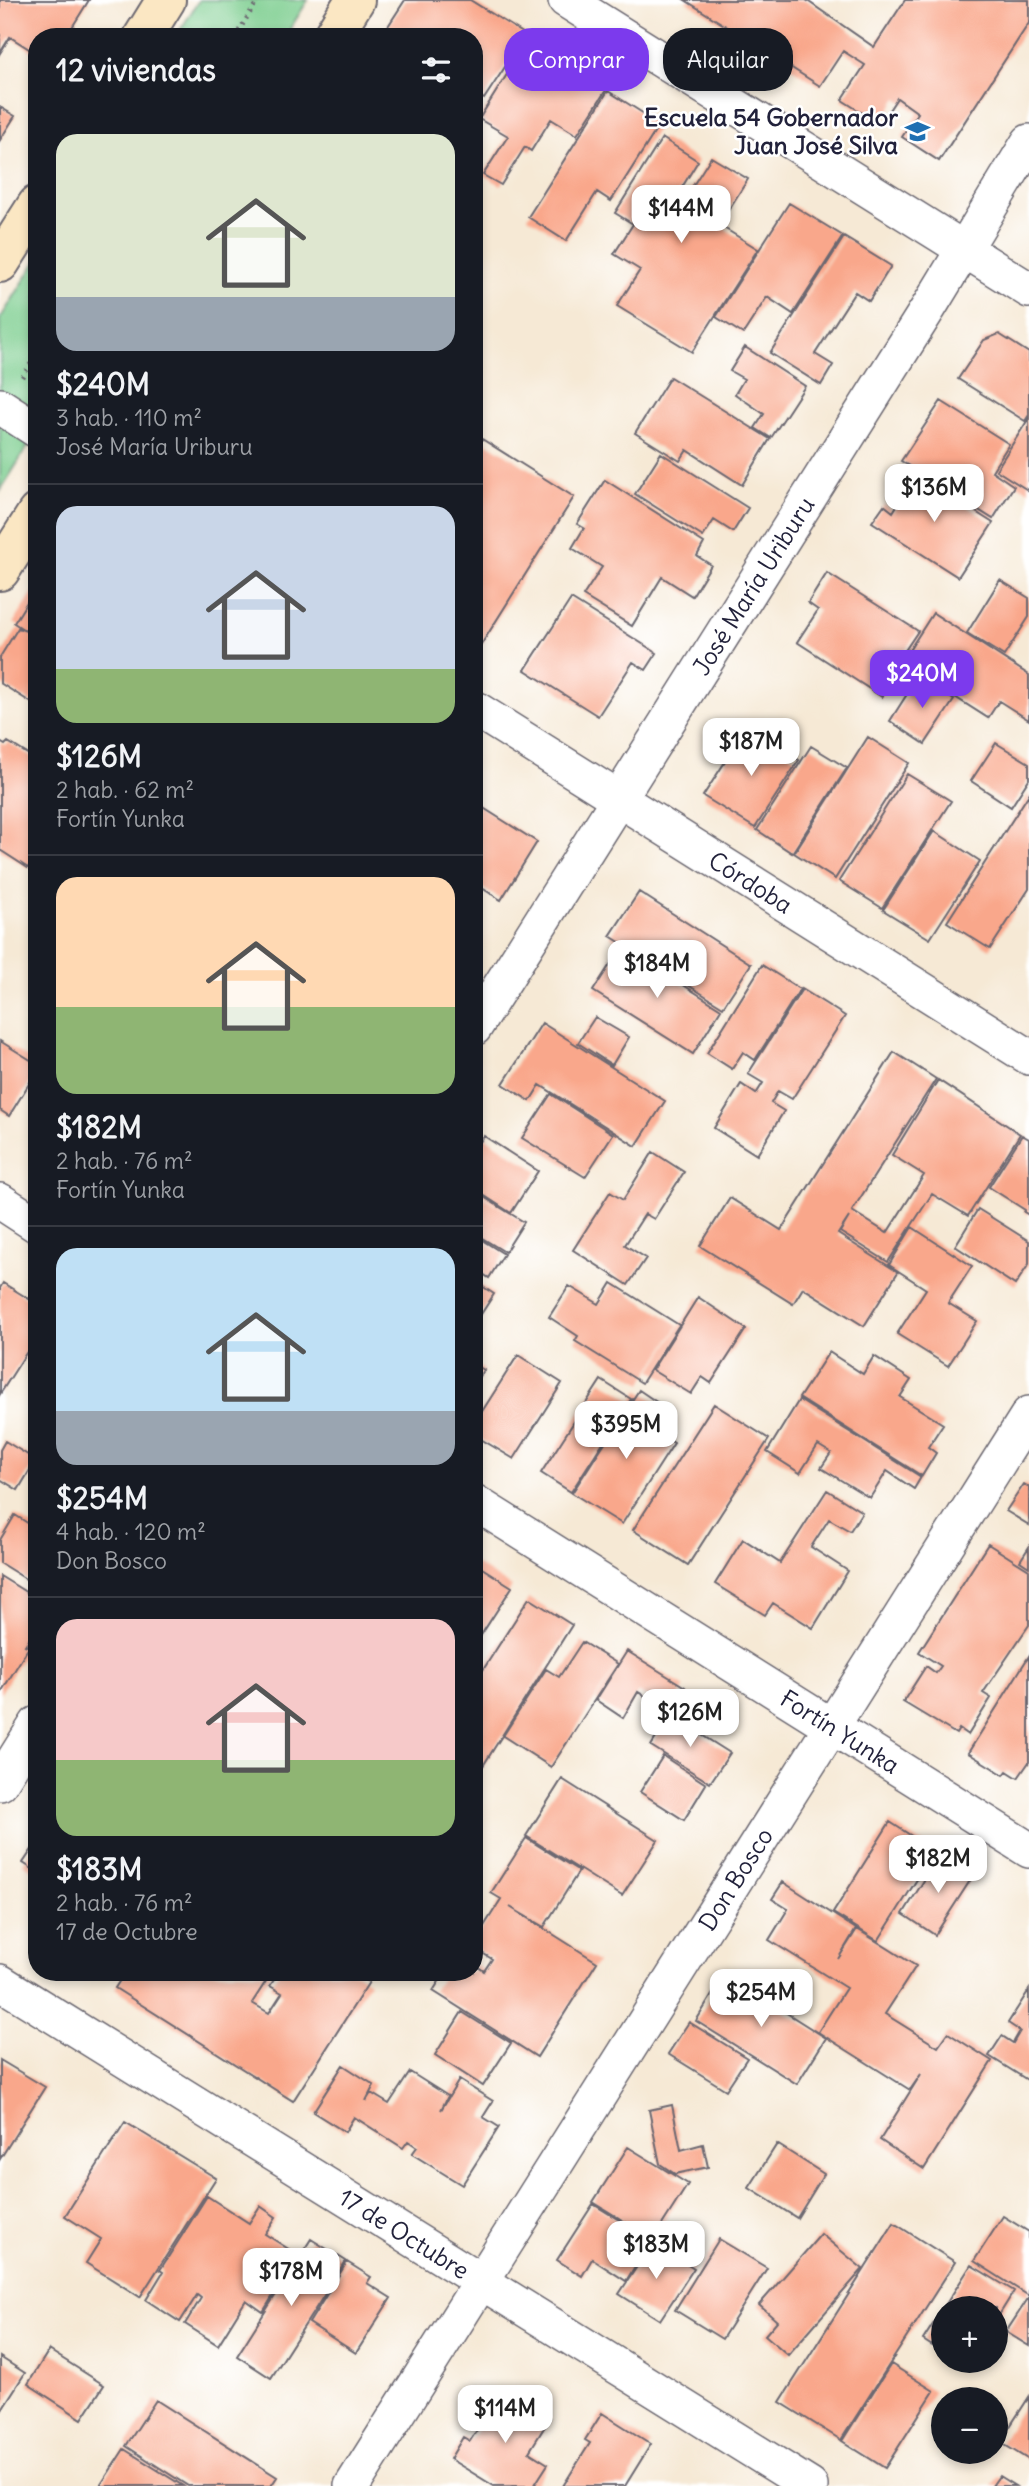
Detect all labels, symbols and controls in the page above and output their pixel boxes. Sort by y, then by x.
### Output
chip: Comprar [504,28,649,91]
chip: Alquilar [663,28,793,91]
text: 12 viviendas [56,51,216,89]
icon: filters [417,51,455,89]
place label: Escuela 54 Gobernador Juan José Silva [644,102,898,160]
school or university icon: Escuela 54 Gobernador Juan José Silva [904,117,932,145]
icon: home [193,180,319,306]
pin: $144M [632,186,730,245]
text: $144M [648,193,714,222]
text: $240M [56,365,150,403]
text: 3 hab. · 110 m² [56,403,202,432]
text: José María Uriburu [56,432,253,461]
pin: $136M [885,464,983,524]
text: $136M [901,472,967,501]
street label: José María Uriburu [686,491,821,681]
icon: home [193,552,319,678]
pin: $240M [873,650,971,710]
text: $240M [886,658,958,687]
pin: $187M [702,718,800,778]
text: $187M [719,726,783,755]
text: $126M [56,737,142,775]
text: 2 hab. · 62 m² [56,775,194,804]
text: Fortín Yunka [56,804,185,833]
street label: Córdoba [703,845,798,920]
icon: home [193,923,319,1049]
pin: $184M [608,940,706,1000]
text: $184M [624,948,690,977]
text: $182M [56,1108,142,1146]
text: 2 hab. · 76 m² [56,1146,192,1175]
text: Fortín Yunka [56,1175,185,1204]
icon: home [193,1294,319,1420]
pin: $395M [577,1402,675,1461]
text: $395M [591,1409,661,1438]
text: $254M [56,1479,148,1517]
text: 4 hab. · 120 m² [56,1517,206,1546]
text: Don Bosco [56,1546,167,1575]
icon: home [193,1665,319,1791]
street label: Fortín Yunka [775,1683,905,1780]
pin: $126M [641,1690,739,1749]
text: $126M [657,1697,723,1726]
street label: Don Bosco [692,1822,779,1936]
pin: $182M [889,1836,987,1895]
text: $182M [905,1843,971,1872]
text: $183M [56,1850,143,1888]
text: 2 hab. · 76 m² [56,1888,192,1917]
text: 17 de Octubre [56,1917,198,1946]
pin: $254M [712,1969,810,2029]
text: $254M [726,1977,796,2006]
street label: 17 de Octubre [333,2182,475,2285]
pin: $183M [607,2222,705,2281]
text: $183M [623,2229,689,2258]
pin: $178M [242,2248,340,2308]
text: $178M [259,2256,323,2285]
map controls [931,2296,1008,2464]
button: + [931,2296,1008,2373]
pin: $114M [456,2386,554,2445]
button: − [931,2387,1008,2464]
text: $114M [474,2393,536,2422]

